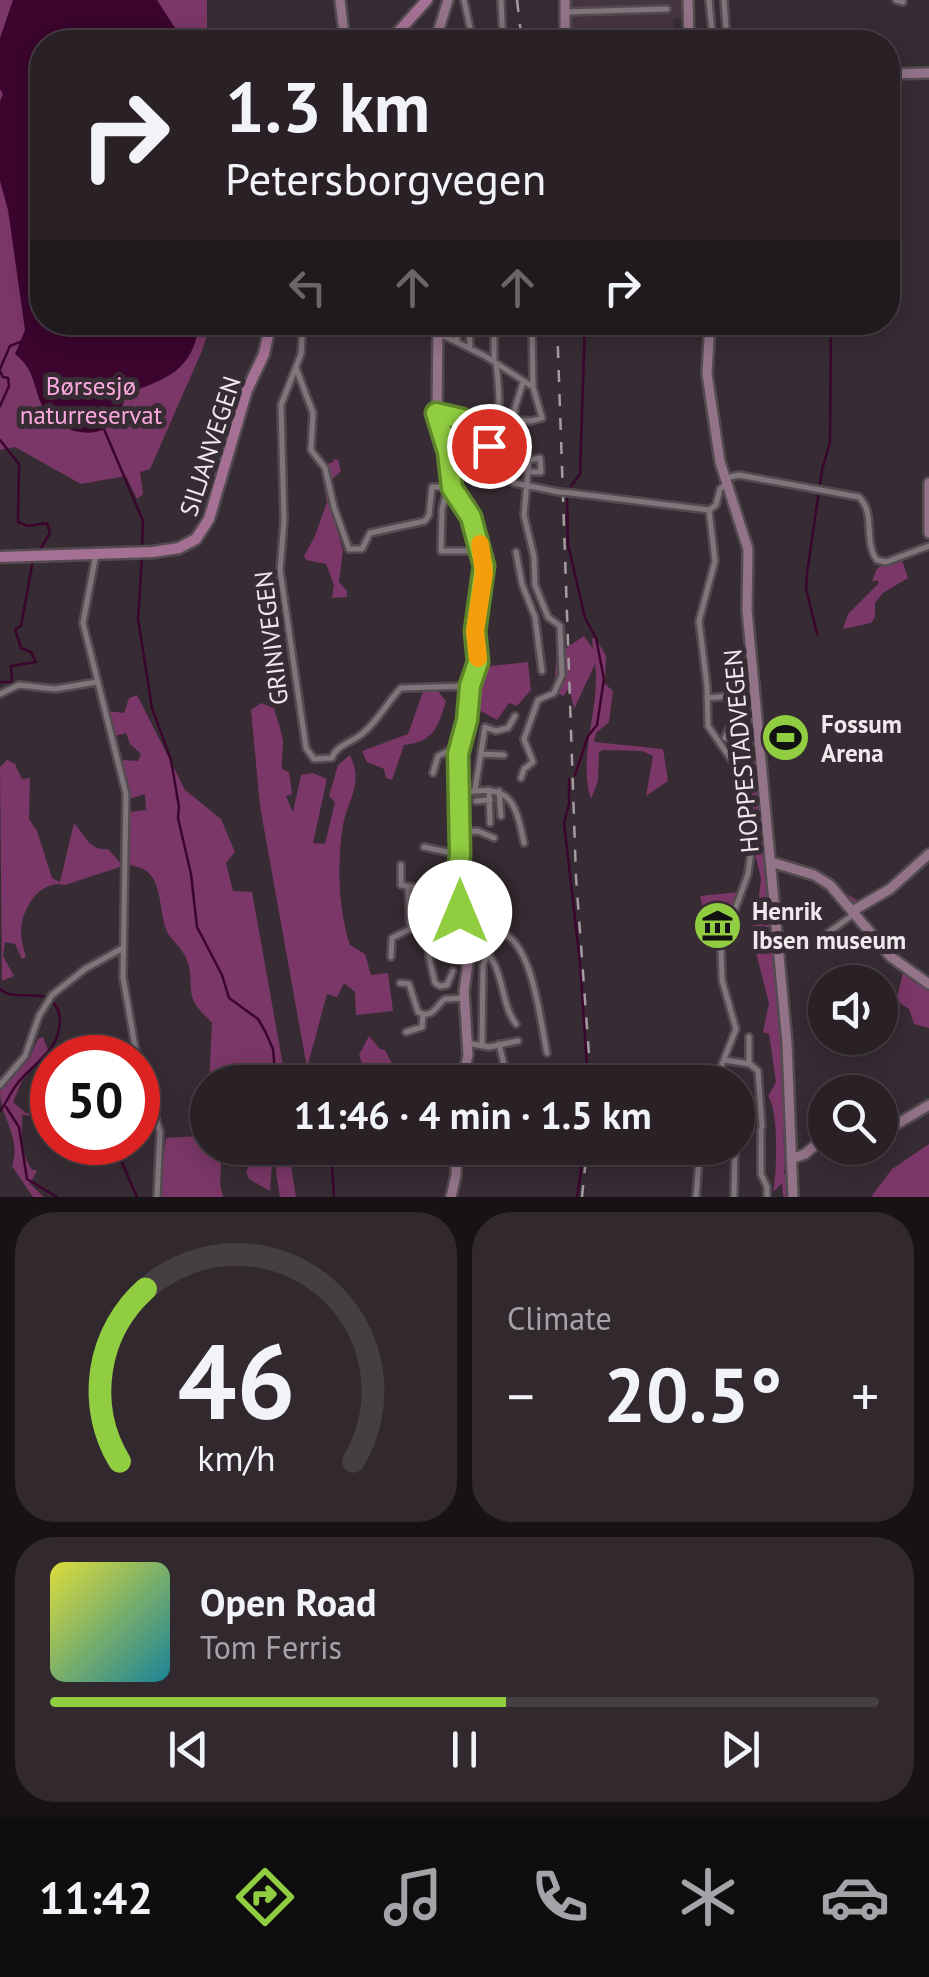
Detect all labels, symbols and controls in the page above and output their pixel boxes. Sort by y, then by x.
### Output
text: 1.3 km [225,61,430,151]
icon: right [60,70,190,200]
text: Petersborgvegen [225,149,546,207]
icon: left [280,260,335,315]
icon: ahead [385,260,440,315]
icon: ahead [490,260,545,315]
icon: right [595,260,650,315]
park label: Børsesjø naturreservat [20,370,163,431]
street label: SILJANVEGEN [172,372,248,520]
pin [447,404,532,489]
icon: arrive [462,419,517,474]
street label: GRINIVEGEN [247,569,295,707]
street label: HOPPESTADVEGEN [716,648,766,854]
place label: Fossum Arena [821,708,902,769]
sports icon: Fossum Arena [760,712,812,764]
position arrow [408,860,512,964]
place label: Henrik Ibsen museum [752,895,906,956]
museum icon: Henrik Ibsen museum [691,899,743,951]
map controls [808,965,898,1165]
button: sound [808,965,898,1055]
speed limit sign: 50 [30,1035,160,1165]
button: search [808,1075,898,1165]
text: 11:46 · 4 min · 1.5 km [293,1090,652,1139]
text: Climate [507,1297,612,1339]
text: 46 [177,1313,295,1448]
text: 20.5° [604,1346,782,1443]
text: − [507,1360,535,1431]
text: + [851,1360,879,1431]
text: km/h [197,1435,275,1481]
text: Open Road [200,1577,376,1626]
text: Tom Ferris [200,1626,342,1668]
icon: previous [161,1722,216,1777]
icon: pause [437,1722,492,1777]
icon: next [713,1722,768,1777]
icon: directions [230,1862,300,1932]
icon: music [378,1862,448,1932]
icon: phone [525,1862,595,1932]
icon: climate [673,1862,743,1932]
icon: car [820,1862,890,1932]
text: 11:42 [39,1868,153,1926]

